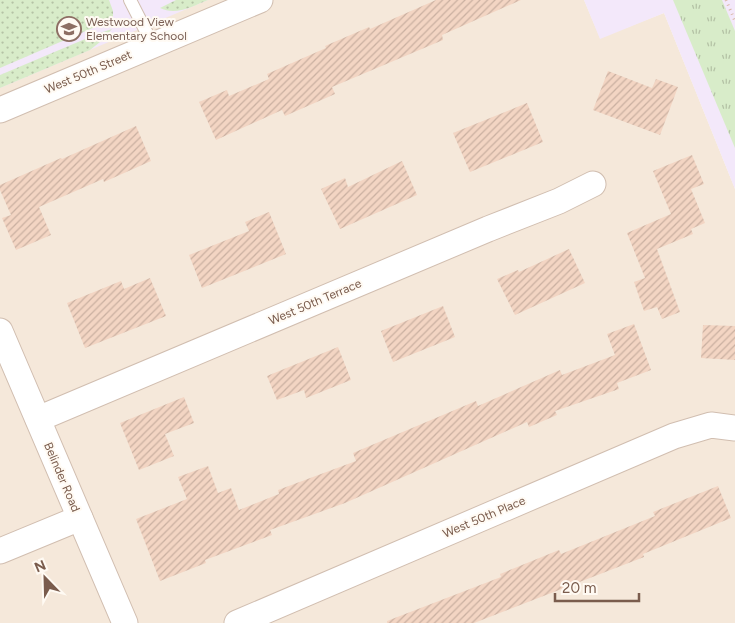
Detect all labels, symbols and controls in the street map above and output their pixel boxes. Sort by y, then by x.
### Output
place label: Westwood View Elementary School [86,15,187,43]
school or university icon: Westwood View Elementary School [56,16,82,42]
street label: West 50th Street [42,47,134,97]
street label: West 50th Terrace [267,276,364,328]
street label: Belinder Road [41,440,83,514]
street label: West 50th Place [441,493,528,541]
north arrow [20,553,70,603]
text: N [32,557,48,576]
scale bar [555,570,639,602]
text: 20 m [562,579,596,597]

